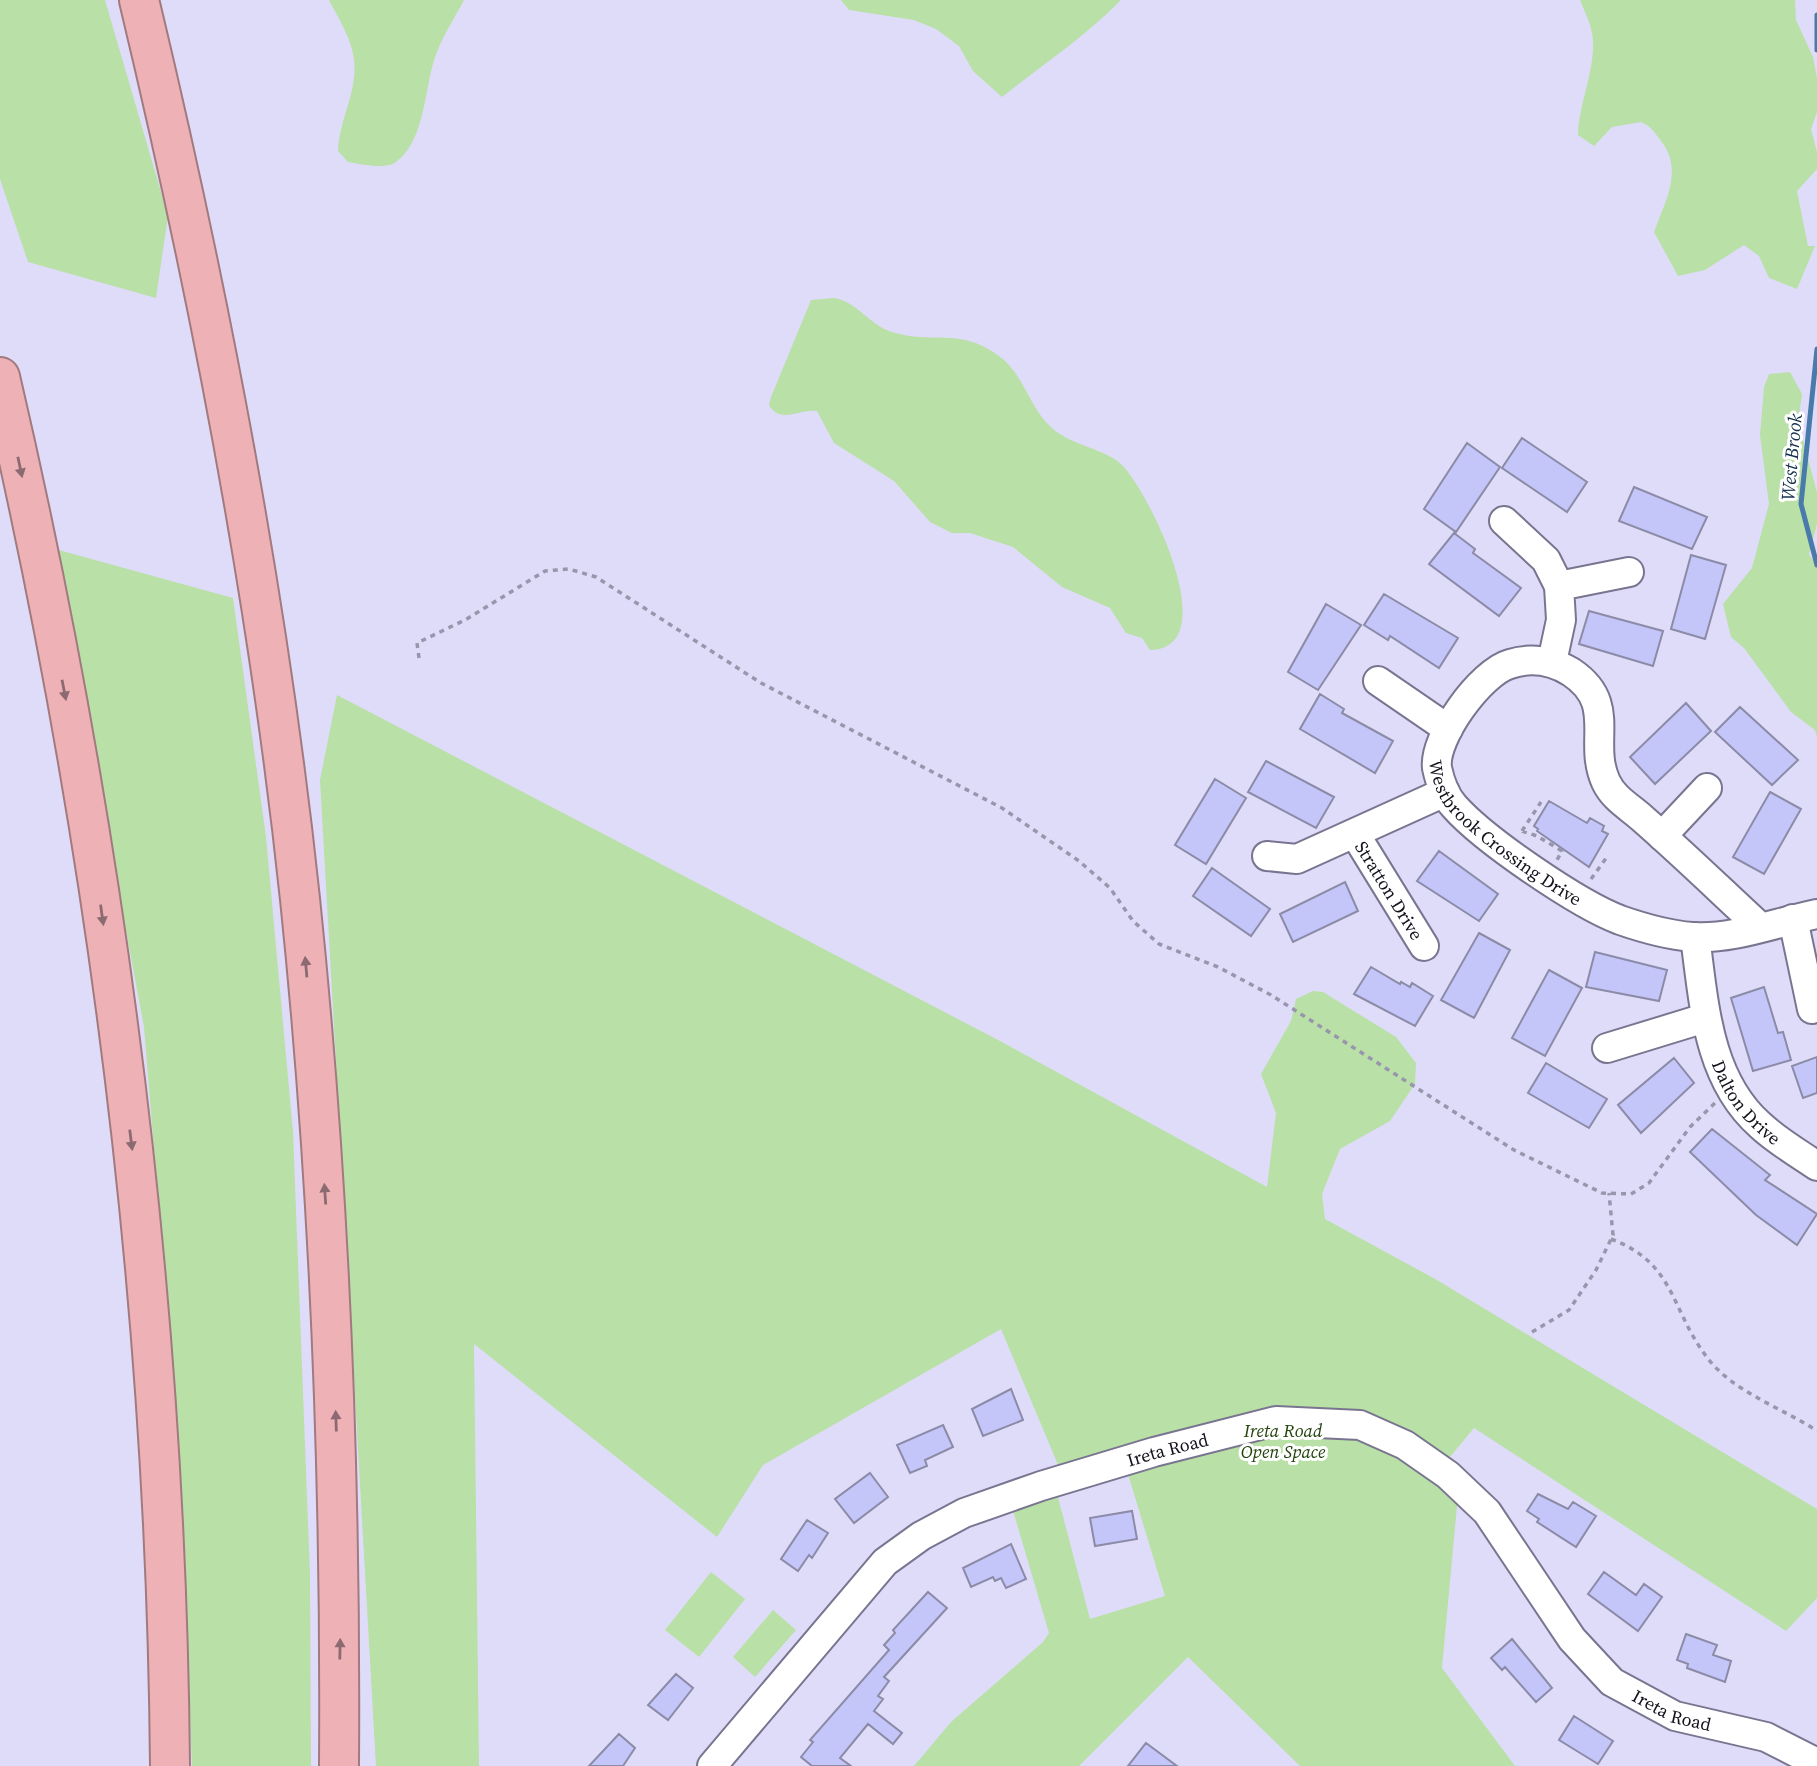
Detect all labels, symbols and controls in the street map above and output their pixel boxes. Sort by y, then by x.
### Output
water label: West Brook [1774,413,1808,501]
one-way arrow [14,456,25,478]
one-way arrow [59,679,70,701]
street label: Westbrook Crossing Drive [1424,758,1587,911]
street label: Stratton Drive [1350,836,1430,944]
one-way arrow [97,904,108,926]
one-way arrow [300,956,311,978]
street label: Dalton Drive [1706,1056,1786,1150]
one-way arrow [126,1129,137,1151]
one-way arrow [319,1183,330,1205]
one-way arrow [331,1410,342,1432]
park label: Ireta Road Open Space [1241,1418,1326,1464]
street label: Ireta Road [1124,1426,1211,1472]
one-way arrow [334,1638,346,1660]
street label: Ireta Road [1628,1683,1714,1736]

